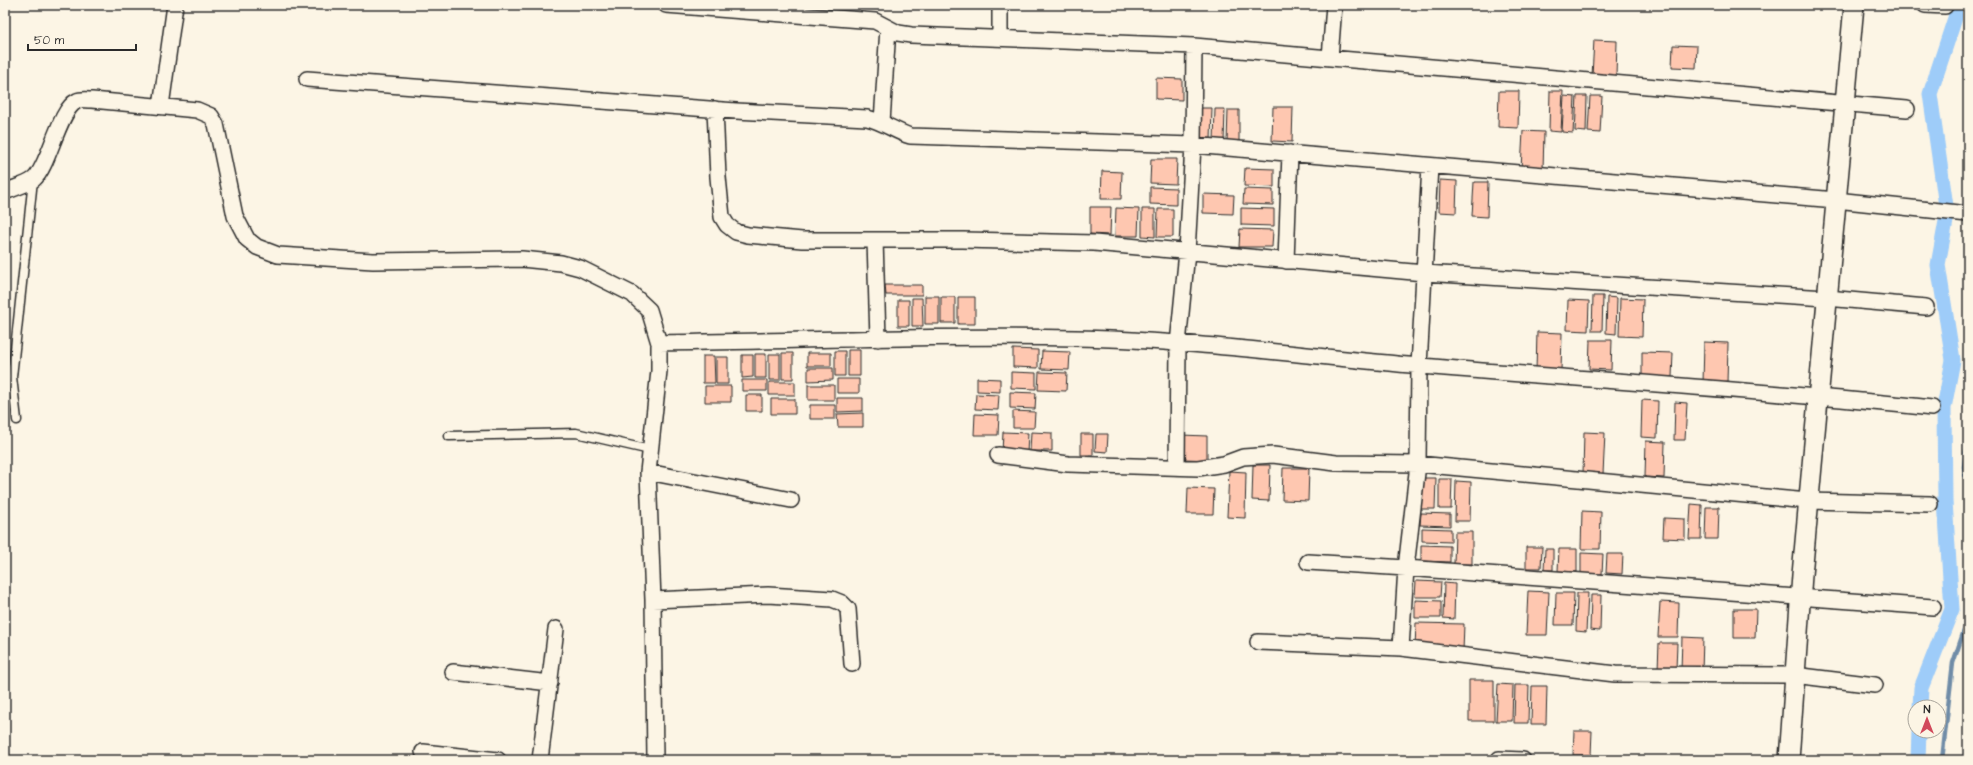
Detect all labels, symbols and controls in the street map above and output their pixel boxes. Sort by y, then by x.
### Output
scale bar [28,26,136,52]
text: 50 m [34,32,65,49]
north arrow [1907,699,1947,739]
text: N [1924,702,1931,717]

